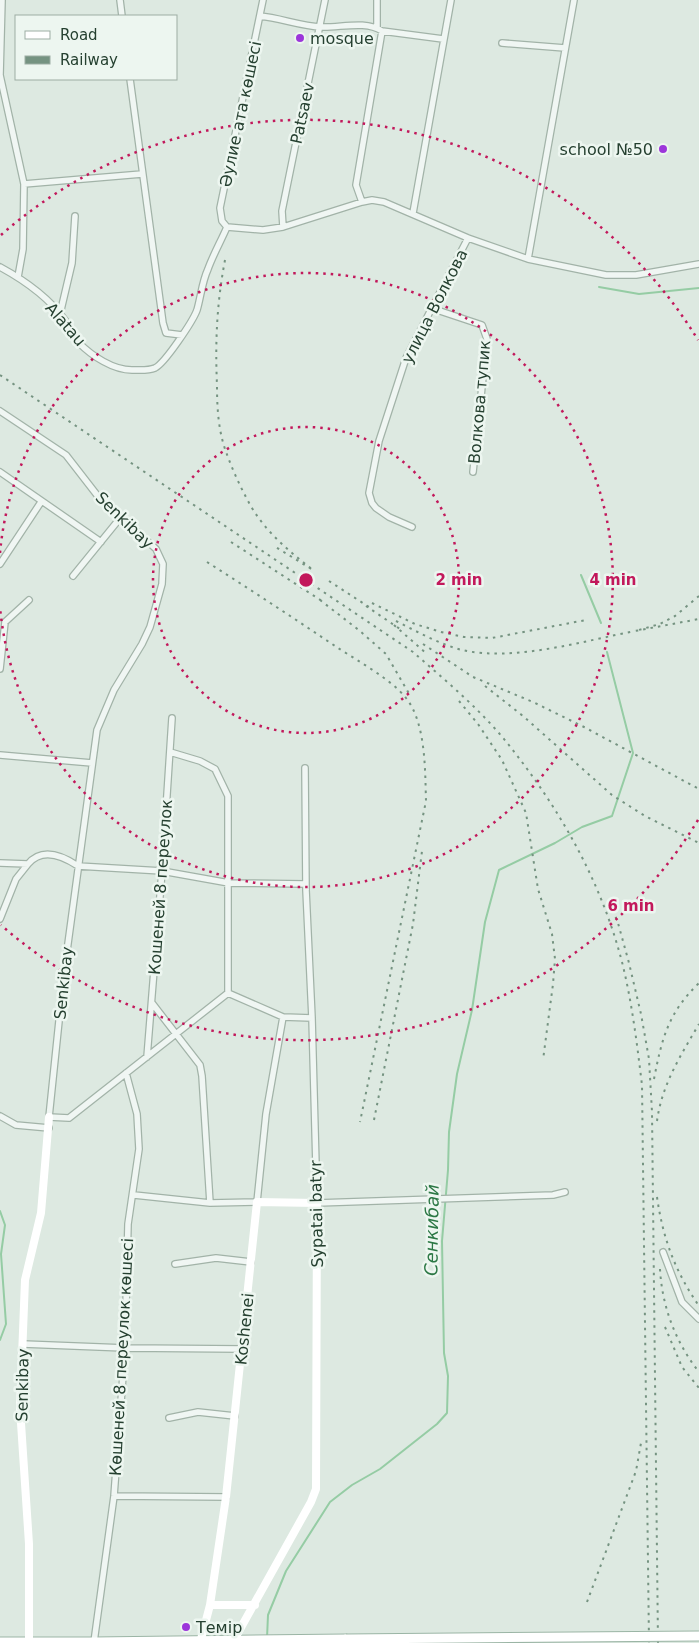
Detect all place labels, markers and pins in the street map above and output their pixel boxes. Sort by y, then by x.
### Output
place label: mosque [310,29,374,48]
marker: mosque [294,32,306,44]
place label: school №50 [560,140,653,159]
marker: school №50 [657,143,669,155]
centre of rings [297,571,315,589]
place label: Темір [195,1618,242,1637]
marker: Темір [180,1621,192,1633]

